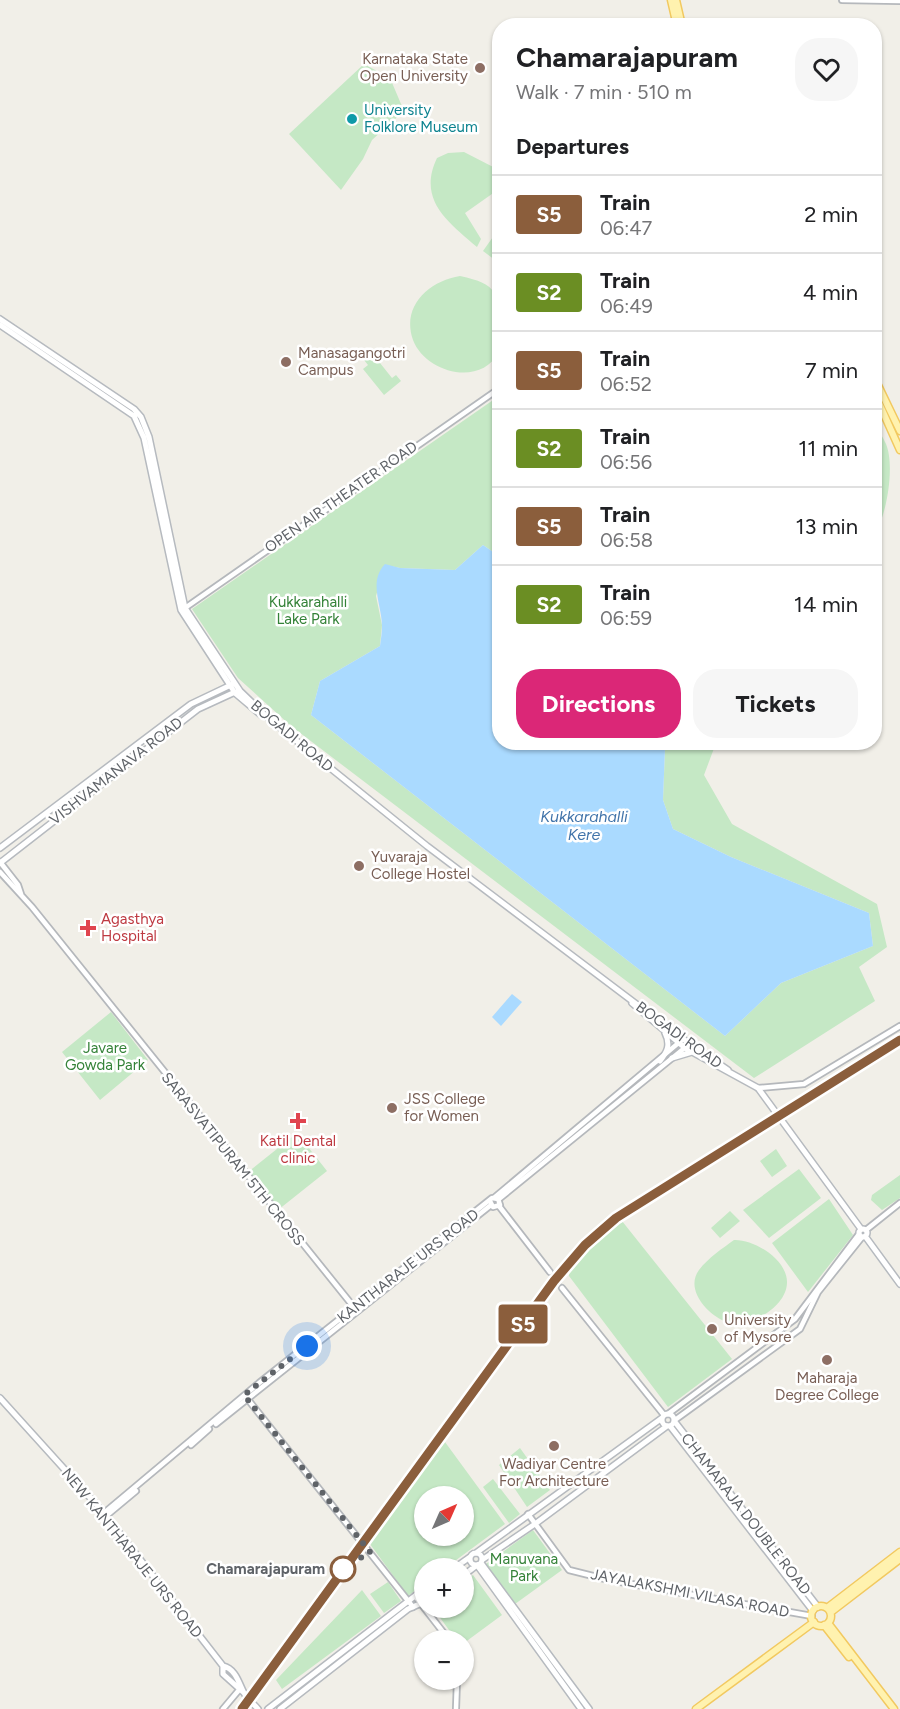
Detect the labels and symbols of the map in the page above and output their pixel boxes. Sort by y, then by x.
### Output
place label: Karnataka State Open University [360,50,468,85]
marker: Karnataka State Open University [473,61,487,75]
place label: University Folklore Museum [364,101,478,136]
marker: University Folklore Museum [345,112,359,126]
place label: Manasagangotri Campus [298,344,406,379]
marker: Manasagangotri Campus [279,355,293,369]
street label: OPEN AIR THEATER ROAD [261,437,421,557]
park label: Kukkarahalli Lake Park [269,593,347,628]
street label: BOGADI ROAD [247,696,337,776]
street label: VISHVAMANAVA ROAD [46,713,186,829]
water label: Kukkarahalli Kere [540,807,628,844]
place label: Yuvaraja College Hostel [371,848,470,883]
marker: Yuvaraja College Hostel [352,859,366,873]
place label: Agasthya Hospital [101,910,164,945]
marker: Agasthya Hospital [79,919,97,937]
street label: BOGADI ROAD [633,998,725,1072]
park label: Javare Gowda Park [65,1039,146,1074]
street label: SARASVATIPURAM 5TH CROSS [158,1069,308,1249]
place label: JSS College for Women [404,1090,485,1125]
marker: JSS College for Women [385,1101,399,1115]
marker: Katil Dental clinic [289,1112,307,1130]
place label: Katil Dental clinic [260,1132,336,1167]
street label: KANTHARAJE URS ROAD [334,1205,482,1327]
line badge: S5 [496,1304,550,1344]
place label: University of Mysore [724,1311,791,1346]
marker: University of Mysore [705,1322,719,1336]
your location [292,1331,322,1361]
marker: Maharaja Degree College [820,1353,834,1367]
place label: Maharaja Degree College [775,1369,879,1404]
street label: CHAMARAJA DOUBLE ROAD [677,1430,815,1598]
marker: Wadiyar Centre For Architecture [547,1439,561,1453]
place label: Wadiyar Centre For Architecture [499,1455,609,1490]
street label: NEW KANTHARAJE URS ROAD [58,1464,206,1642]
north arrow [414,1486,474,1546]
park label: Manuvana Park [490,1550,558,1585]
marker: Chamarajapuram [330,1556,356,1582]
place label: Chamarajapuram [206,1560,325,1578]
street label: JAYALAKSHMI VILASA ROAD [589,1565,791,1621]

